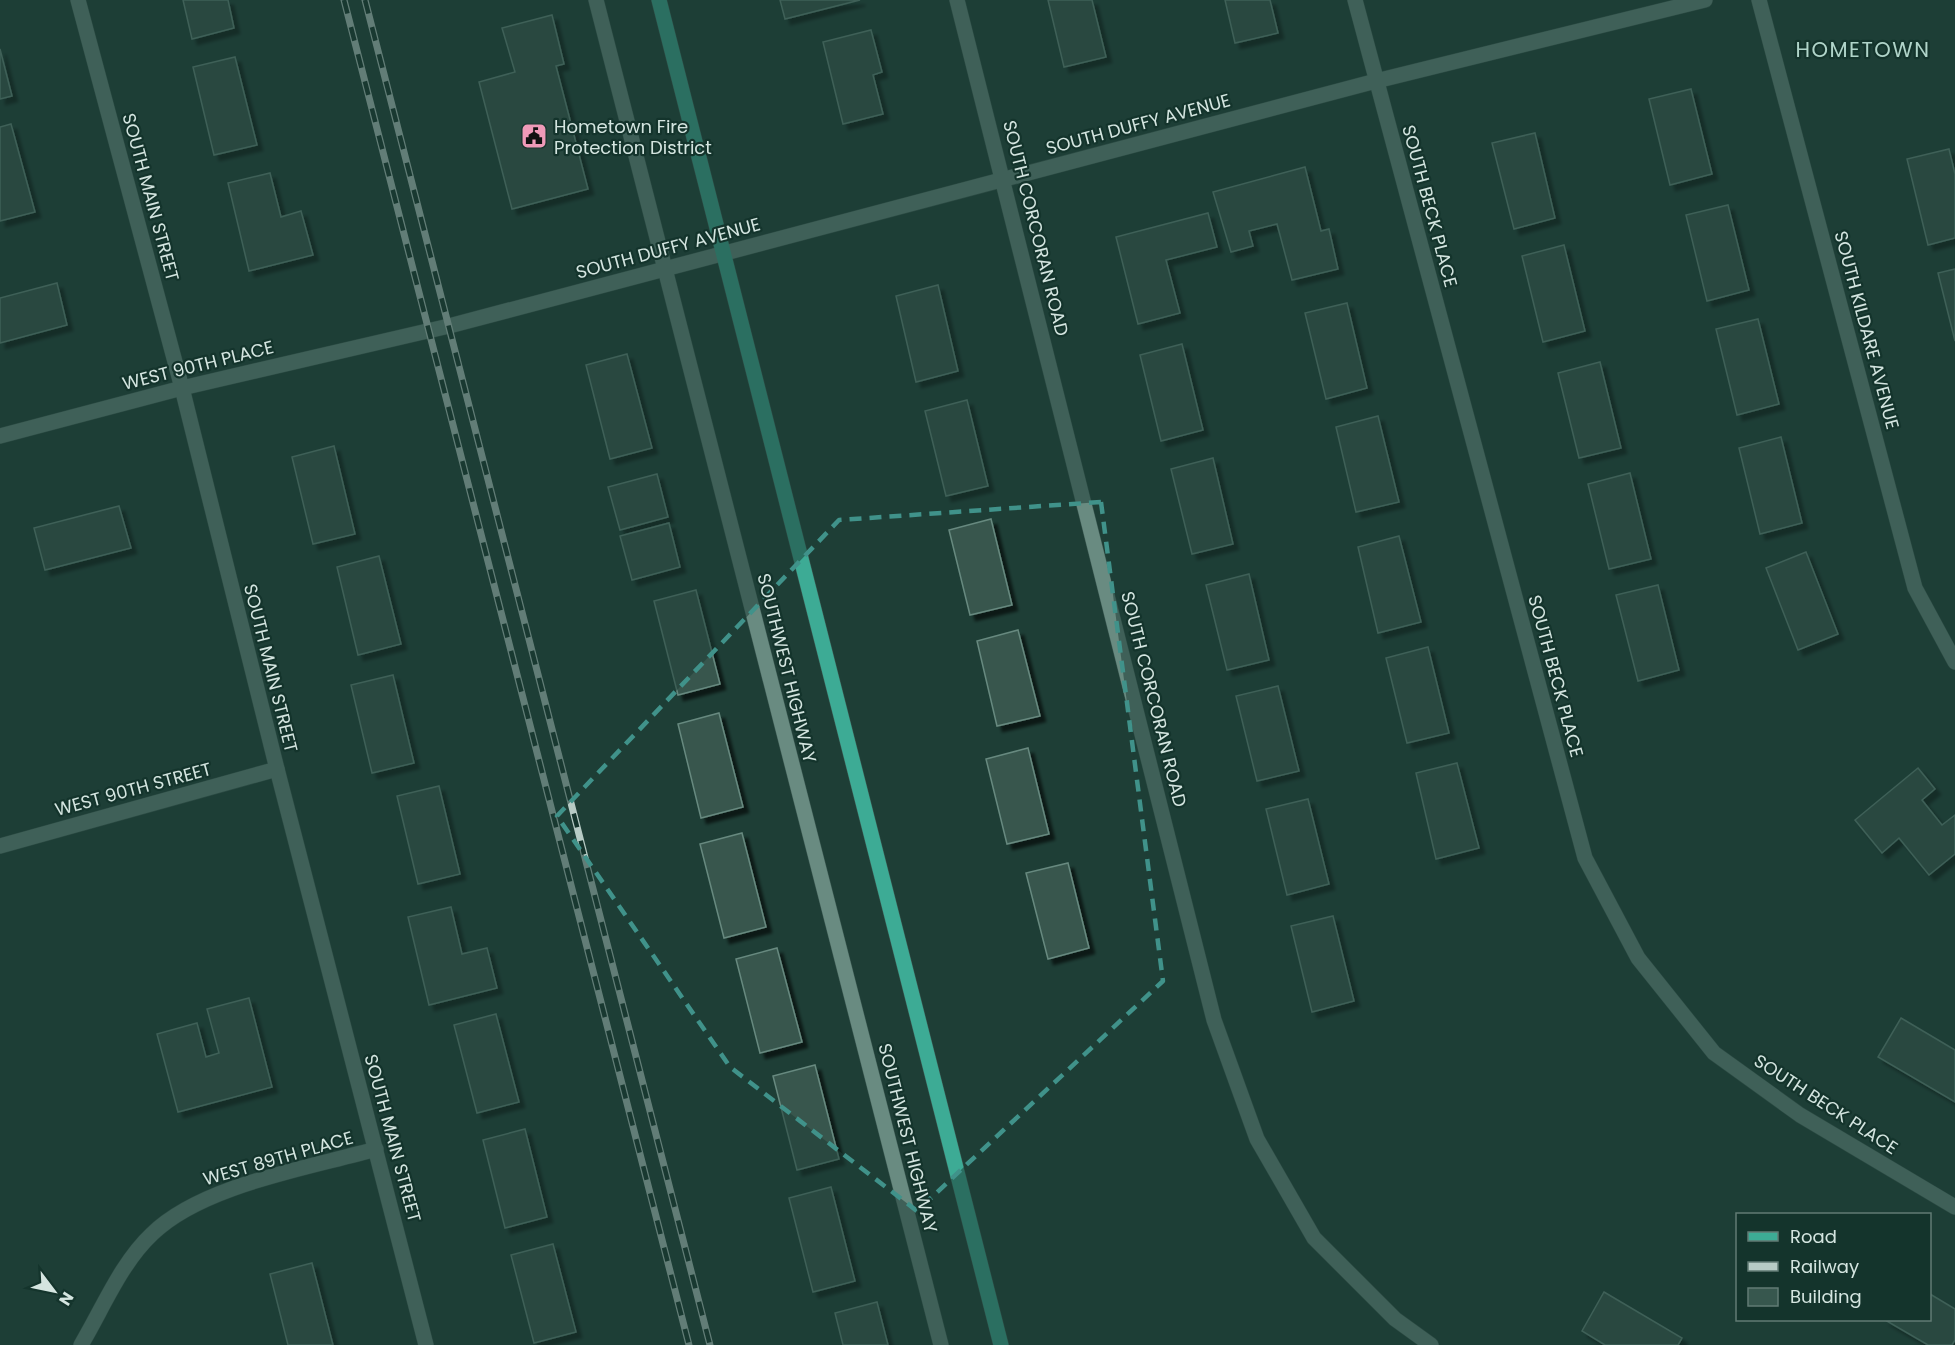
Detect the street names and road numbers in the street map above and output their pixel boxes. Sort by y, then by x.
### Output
street label: SOUTH DUFFY AVENUE [1043,87,1233,161]
street label: SOUTH MAIN STREET [117,110,186,284]
street label: SOUTH CORCORAN ROAD [997,118,1075,338]
street label: SOUTH BECK PLACE [1396,122,1464,290]
street label: SOUTH DUFFY AVENUE [573,211,763,285]
street label: SOUTH KILDARE AVENUE [1828,228,1906,432]
street label: WEST 90TH PLACE [120,334,276,396]
street label: SOUTHWEST HIGHWAY [751,571,823,766]
street label: SOUTH MAIN STREET [238,581,304,755]
street label: SOUTH CORCORAN ROAD [1115,589,1193,809]
street label: SOUTH BECK PLACE [1522,592,1590,760]
street label: WEST 90TH STREET [52,756,214,822]
street label: SOUTHWEST HIGHWAY [872,1041,944,1236]
street label: SOUTH BECK PLACE [1749,1048,1903,1160]
street label: SOUTH MAIN STREET [359,1051,428,1225]
street label: WEST 89TH PLACE [200,1125,356,1191]

